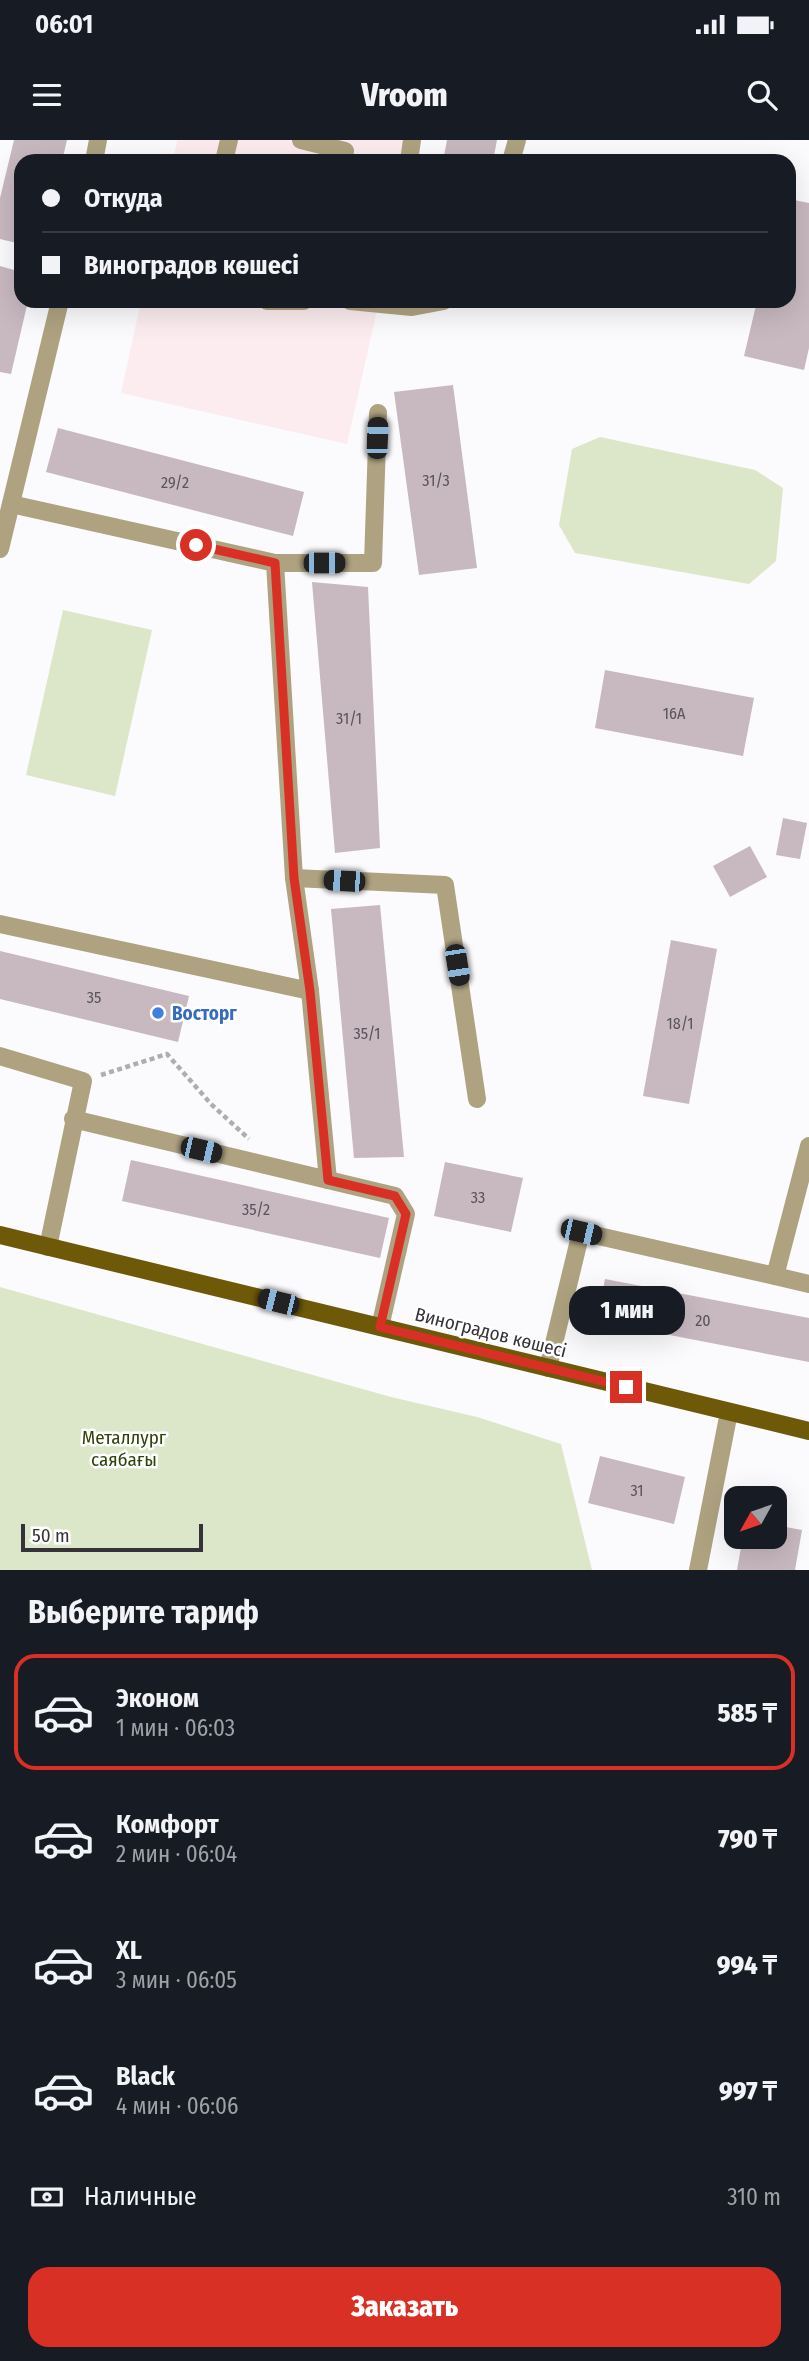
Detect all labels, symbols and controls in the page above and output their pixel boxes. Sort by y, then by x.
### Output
text: 06:01 [35,9,93,40]
icon: menu [28,76,66,114]
text: Vroom [361,76,448,114]
icon: search [743,76,781,114]
text: Откуда [84,183,163,214]
text: Виноградов көшесі [84,250,299,281]
car [366,417,389,459]
house number: 31/3 [422,471,450,490]
house number: 29/2 [161,473,189,492]
route start [180,529,212,561]
car [304,553,346,574]
house number: 16А [663,704,686,723]
house number: 31/1 [336,709,362,728]
car [323,869,366,893]
car [444,943,471,987]
house number: 35 [87,988,101,1007]
place label: Восторг [172,1002,237,1025]
marker: Восторг [150,1005,166,1021]
house number: 18/1 [666,1014,694,1033]
house number: 35/1 [353,1024,381,1043]
car [179,1135,224,1165]
house number: 33 [471,1188,485,1207]
house number: 35/2 [242,1200,270,1219]
car [559,1217,604,1247]
callout: 1 мин [568,1286,684,1334]
car [256,1287,301,1317]
text: 1 мин [600,1296,654,1324]
street label: Виноградов көшесі [413,1303,569,1362]
house number: 20 [695,1311,711,1330]
route end [610,1371,642,1403]
park label: Металлург саябағы [82,1426,167,1471]
house number: 31 [630,1481,644,1500]
north arrow [724,1486,788,1549]
map controls [724,1486,787,1549]
scale bar [21,1521,203,1553]
text: 50 m [32,1524,70,1547]
text: Выберите тариф [28,1593,259,1631]
icon: car [32,1681,95,1744]
text: Эконом [116,1683,199,1714]
text: 585 ₸ [718,1698,777,1729]
text: 1 мин · 06:03 [116,1714,235,1742]
icon: car [32,1807,95,1870]
text: Комфорт [116,1809,219,1840]
text: 790 ₸ [718,1824,777,1855]
text: 2 мин · 06:04 [116,1840,237,1868]
icon: car [32,1933,95,1996]
text: XL [116,1935,142,1966]
text: 994 ₸ [717,1950,777,1981]
text: 3 мин · 06:05 [116,1966,237,1994]
icon: car [32,2059,95,2122]
text: Black [116,2061,175,2092]
text: 997 ₸ [719,2076,777,2107]
text: 4 мин · 06:06 [116,2092,238,2120]
icon: cash [28,2178,66,2216]
text: Наличные [84,2181,197,2212]
text: 310 m [727,2183,781,2211]
button: Заказать [28,2267,781,2347]

